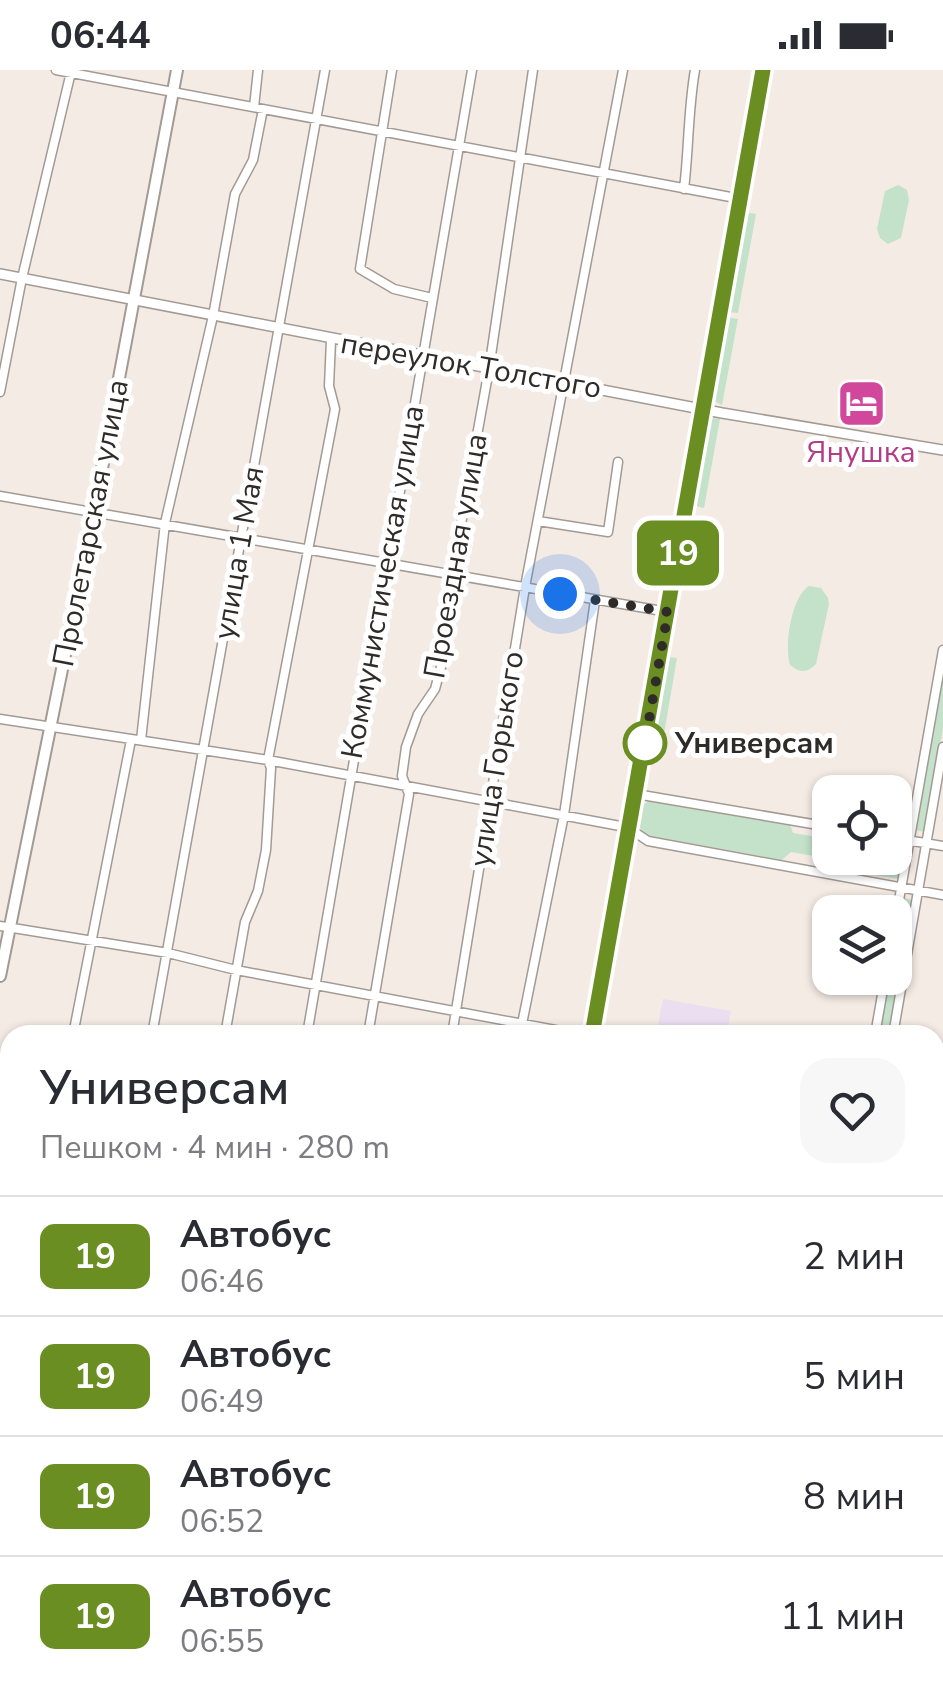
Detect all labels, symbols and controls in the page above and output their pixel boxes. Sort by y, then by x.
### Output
text: 06:44 [50,10,151,61]
street label: переулок Толстого [337,323,605,409]
street label: Пролетарская улица [43,376,139,670]
hotel icon: Янушка [835,377,887,429]
street label: Коммунистическая улица [332,402,434,762]
street label: Проездная улица [414,430,498,682]
place label: Янушка [806,432,916,473]
street label: улица 1 Мая [204,463,274,643]
line badge: 19 [633,520,723,586]
text: 19 [657,530,699,577]
your location [535,569,585,619]
street label: улица Горького [460,648,534,870]
marker: Универсам [624,722,666,764]
place label: Универсам [674,723,834,764]
map controls [812,775,912,995]
button: locate [812,775,912,875]
button: layers [812,895,912,995]
text: Универсам [40,1055,289,1121]
button: heart [800,1058,905,1163]
text: Пешком · 4 мин · 280 m [40,1126,390,1169]
text: Автобус [180,1209,331,1260]
text: 2 мин [803,1231,905,1282]
text: 19 [74,1233,116,1280]
text: 06:46 [180,1260,264,1303]
text: Автобус [180,1329,331,1380]
text: 5 мин [803,1351,905,1402]
text: 19 [74,1353,116,1400]
text: 06:49 [180,1380,264,1423]
text: Автобус [180,1449,331,1500]
text: 8 мин [803,1471,905,1522]
text: 19 [74,1473,116,1520]
text: 06:52 [180,1500,264,1543]
text: Автобус [180,1569,331,1620]
text: 11 мин [780,1591,905,1642]
text: 19 [74,1593,116,1640]
text: 06:55 [180,1620,264,1663]

